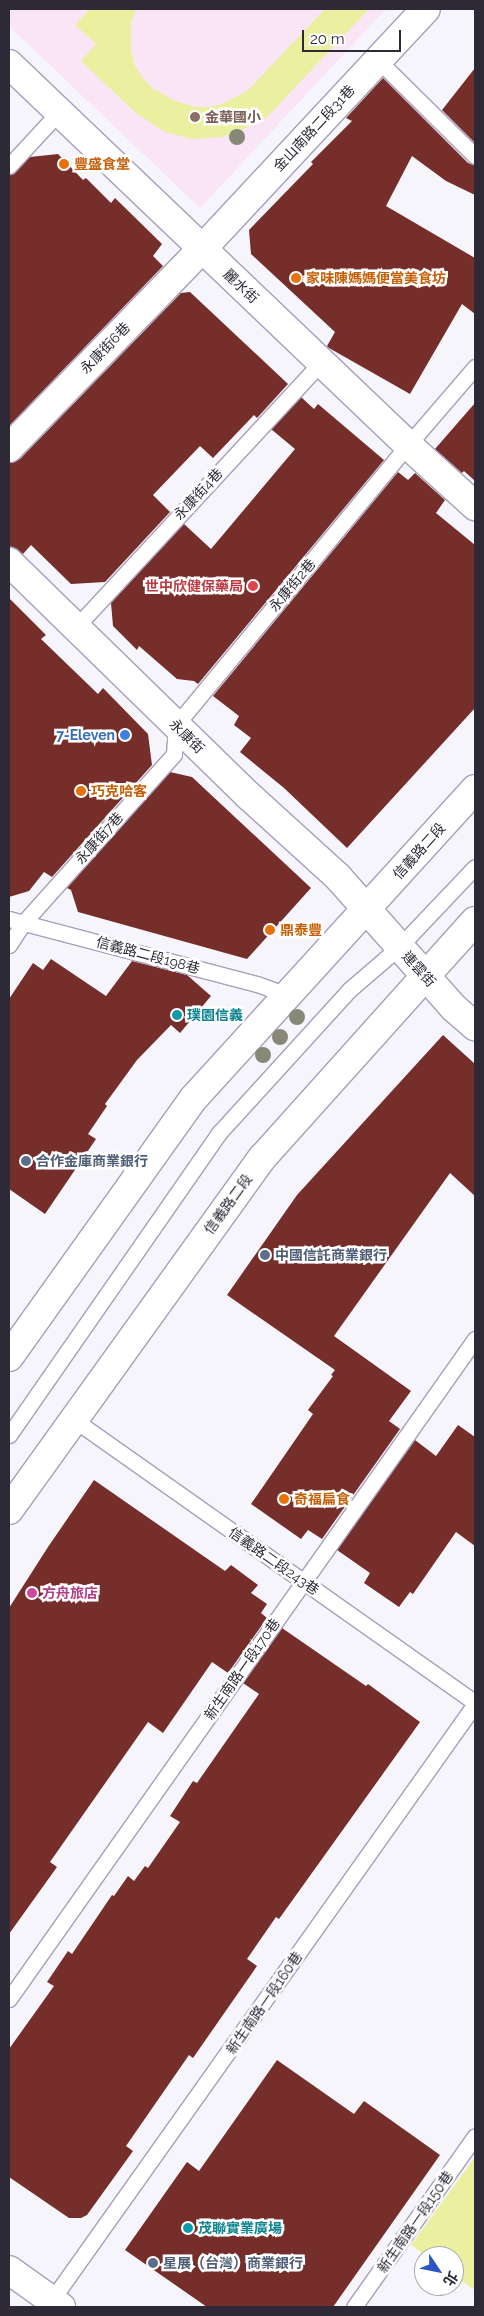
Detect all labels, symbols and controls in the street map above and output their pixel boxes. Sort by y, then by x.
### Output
scale bar [304,20,403,52]
text: 20 m [310,30,345,48]
street label: 金山南路二段31巷 [270,82,358,174]
place label: 金華國小 [205,109,261,125]
marker: 金華國小 [189,111,201,123]
place label: 豐盛食堂 [74,156,130,172]
marker: 豐盛食堂 [58,158,70,170]
street label: 麗水街 [220,266,262,306]
place label: 家味陳媽媽便當美食坊 [306,270,446,286]
marker: 家味陳媽媽便當美食坊 [290,272,302,284]
street label: 永康街6巷 [77,319,133,377]
street label: 永康街4巷 [170,465,226,523]
street label: 永康街2巷 [265,555,319,615]
place label: 世中欣健保藥局 [145,578,243,594]
marker: 世中欣健保藥局 [247,580,259,592]
street label: 永康街 [166,715,208,757]
place label: 7-Eleven [56,727,115,743]
marker: 7-Eleven [119,729,131,741]
place label: 巧克哈客 [91,783,147,799]
marker: 巧克哈客 [75,785,87,797]
street label: 永康街7巷 [72,809,126,867]
street label: 信義路二段 [389,819,449,883]
place label: 鼎泰豐 [280,922,322,938]
marker: 鼎泰豐 [264,924,276,936]
street label: 信義路二段198巷 [94,933,202,977]
street label: 連雲街 [399,948,439,990]
place label: 璞園信義 [187,1007,243,1023]
marker: 璞園信義 [171,1009,183,1021]
place label: 合作金庫商業銀行 [36,1153,148,1169]
marker: 合作金庫商業銀行 [20,1155,32,1167]
street label: 信義路二段 [201,1171,255,1237]
place label: 中國信託商業銀行 [275,1247,387,1263]
marker: 中國信託商業銀行 [259,1249,271,1261]
place label: 奇福扁食 [294,1491,350,1507]
marker: 奇福扁食 [278,1493,290,1505]
street label: 信義路二段243巷 [226,1524,322,1598]
place label: 方舟旅店 [42,1585,98,1601]
marker: 方舟旅店 [26,1587,38,1599]
street label: 新生南路一段170巷 [201,1615,283,1723]
street label: 新生南路一段160巷 [222,1949,306,2057]
street label: 新生南路一段150巷 [374,2168,456,2276]
place label: 茂聯實業廣場 [198,2220,282,2236]
marker: 茂聯實業廣場 [182,2222,194,2234]
north arrow [414,2246,464,2296]
place label: 星展（台灣）商業銀行 [163,2255,303,2271]
marker: 星展（台灣）商業銀行 [147,2257,159,2269]
text: 北 [440,2269,461,2289]

